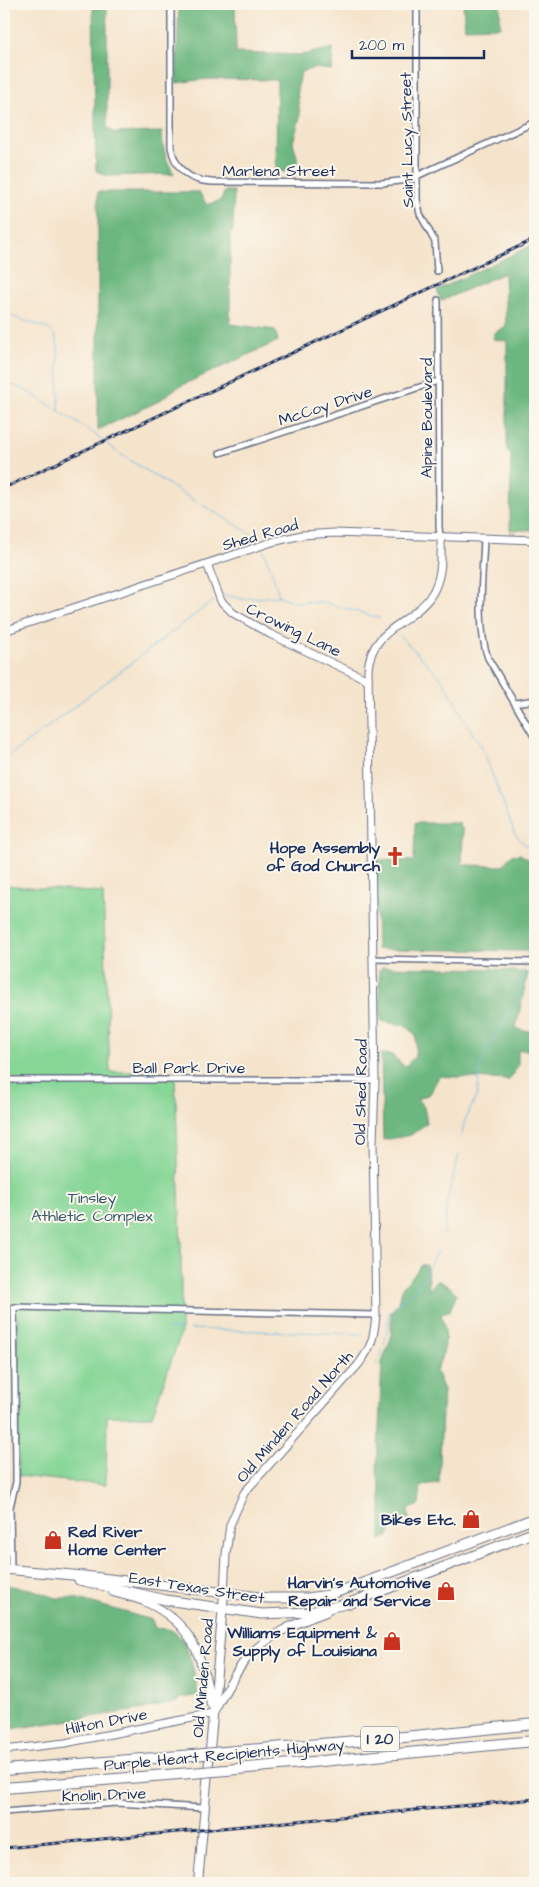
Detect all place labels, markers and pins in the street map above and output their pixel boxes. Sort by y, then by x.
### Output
place label: Hope Assembly of God Church [266,837,381,877]
church icon: Hope Assembly of God Church [384,845,406,867]
shop icon: Bikes Etc. [460,1508,482,1530]
place label: Bikes Etc. [381,1509,456,1531]
place label: Red River Home Center [68,1521,166,1561]
shop icon: Red River Home Center [42,1529,64,1551]
place label: Harvin's Automotive Repair and Service [287,1572,431,1612]
shop icon: Harvin's Automotive Repair and Service [435,1580,457,1602]
place label: Williams Equipment & Supply of Louisiana [226,1622,378,1663]
shop icon: Williams Equipment & Supply of Louisiana [381,1630,403,1652]

